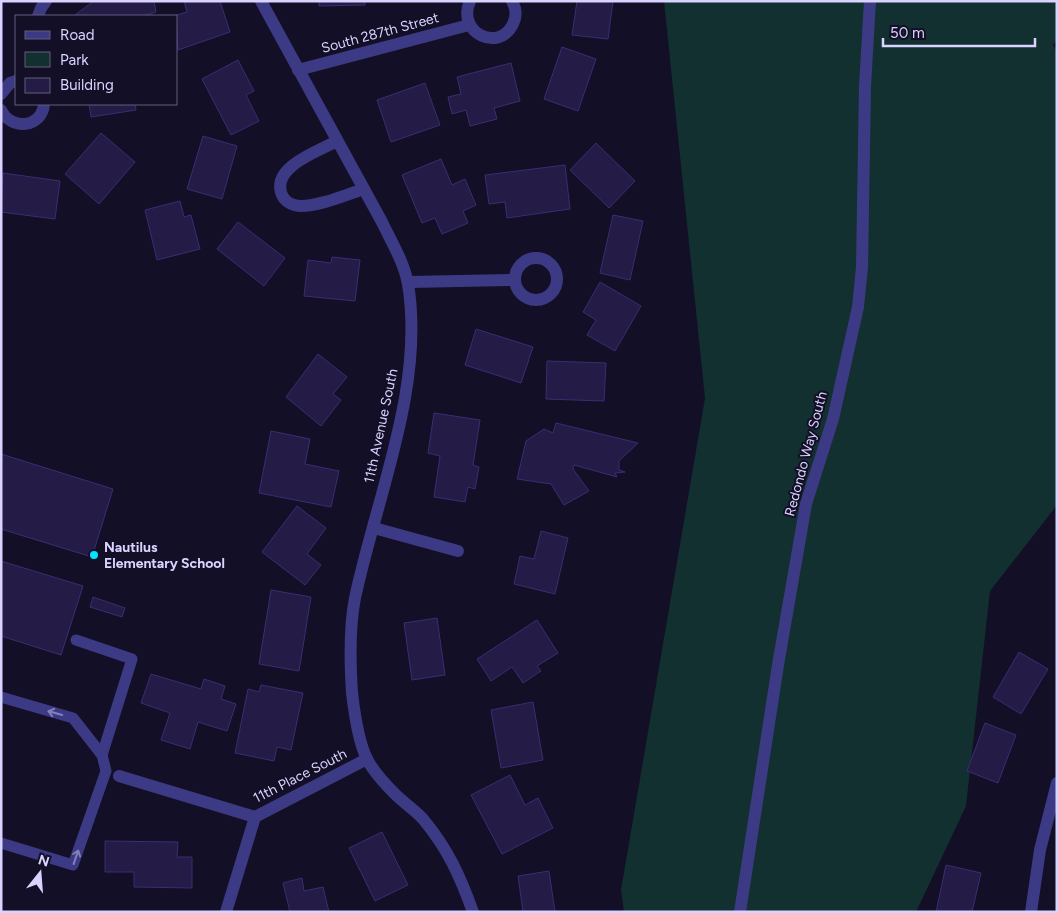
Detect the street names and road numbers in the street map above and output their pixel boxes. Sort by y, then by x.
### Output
street label: South 287th Street [319,9,441,57]
street label: 11th Avenue South [361,367,401,485]
street label: Redondo Way South [781,389,831,518]
street label: 11th Place South [250,745,350,807]

